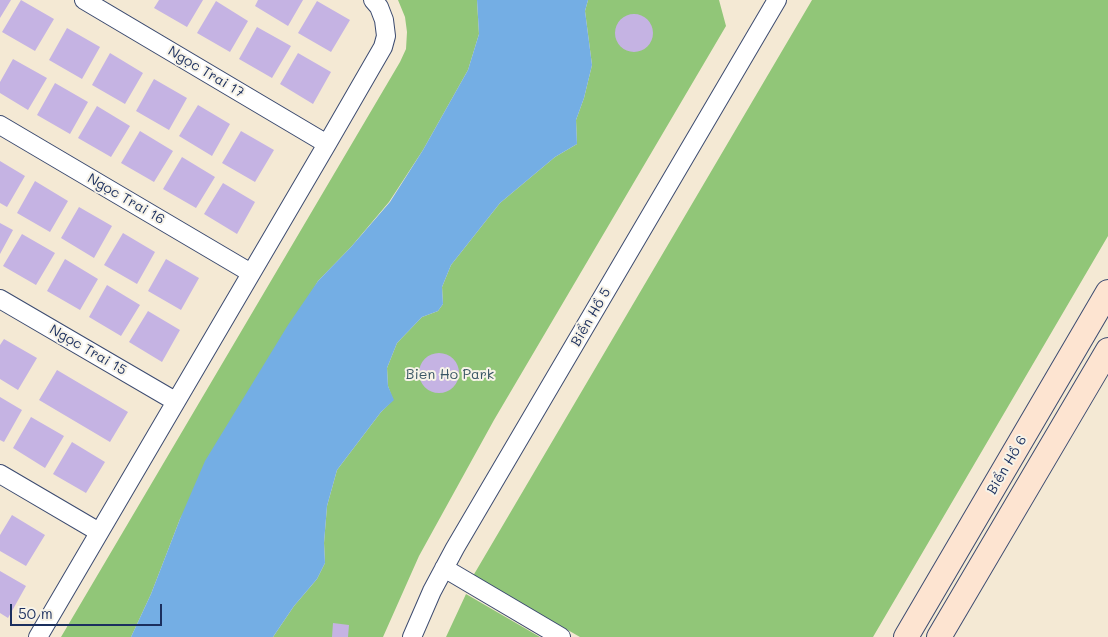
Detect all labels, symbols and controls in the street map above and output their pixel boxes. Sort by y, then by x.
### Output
street label: Ngọc Trai 17 [165,43,247,101]
street label: Ngọc Trai 16 [84,170,168,228]
street label: Biển Hồ 5 [568,285,614,349]
street label: Ngọc Trai 15 [46,321,130,379]
park label: Bien Ho Park [406,367,494,383]
street label: Biển Hồ 6 [983,433,1031,497]
scale bar [12,594,165,626]
text: 50 m [18,603,53,623]

